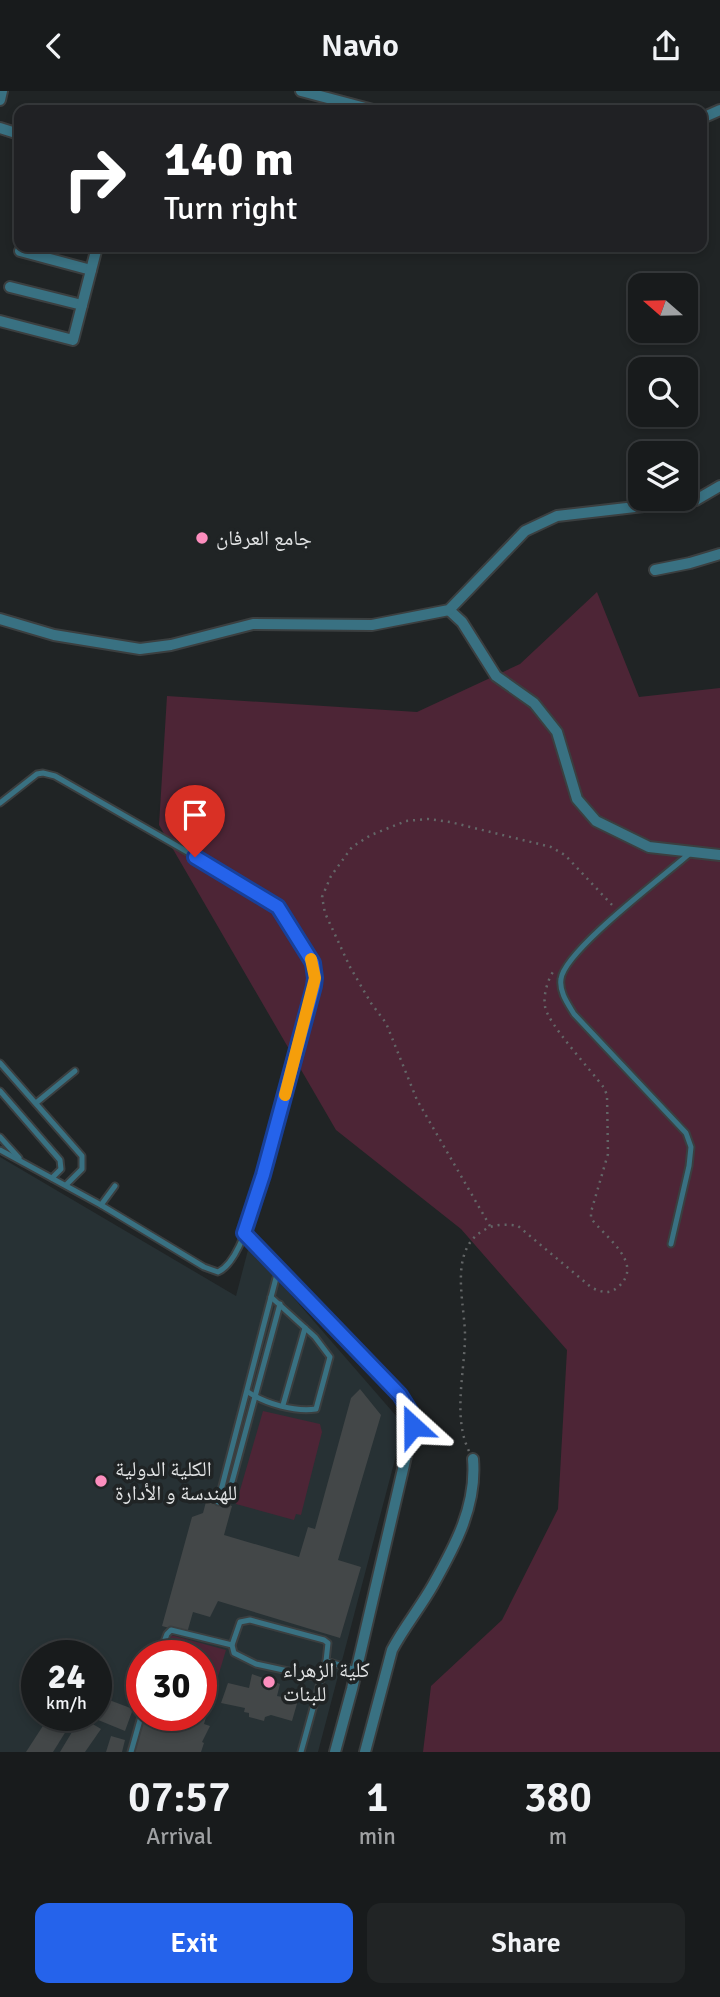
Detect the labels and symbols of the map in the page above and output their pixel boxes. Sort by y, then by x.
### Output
north arrow [628,273,698,343]
place label: جامع العرفان [216,525,312,551]
marker: جامع العرفان [194,530,210,546]
pin [165,785,225,857]
position arrow [376,1389,450,1463]
place label: الكلية الدولية للهندسة و الأدارة [115,1456,237,1506]
marker: الكلية الدولية للهندسة و الأدارة [93,1473,109,1489]
speed limit sign: 30 [126,1640,217,1731]
place label: كلية الزهراء للبنات [283,1657,370,1707]
marker: كلية الزهراء للبنات [261,1674,277,1690]

